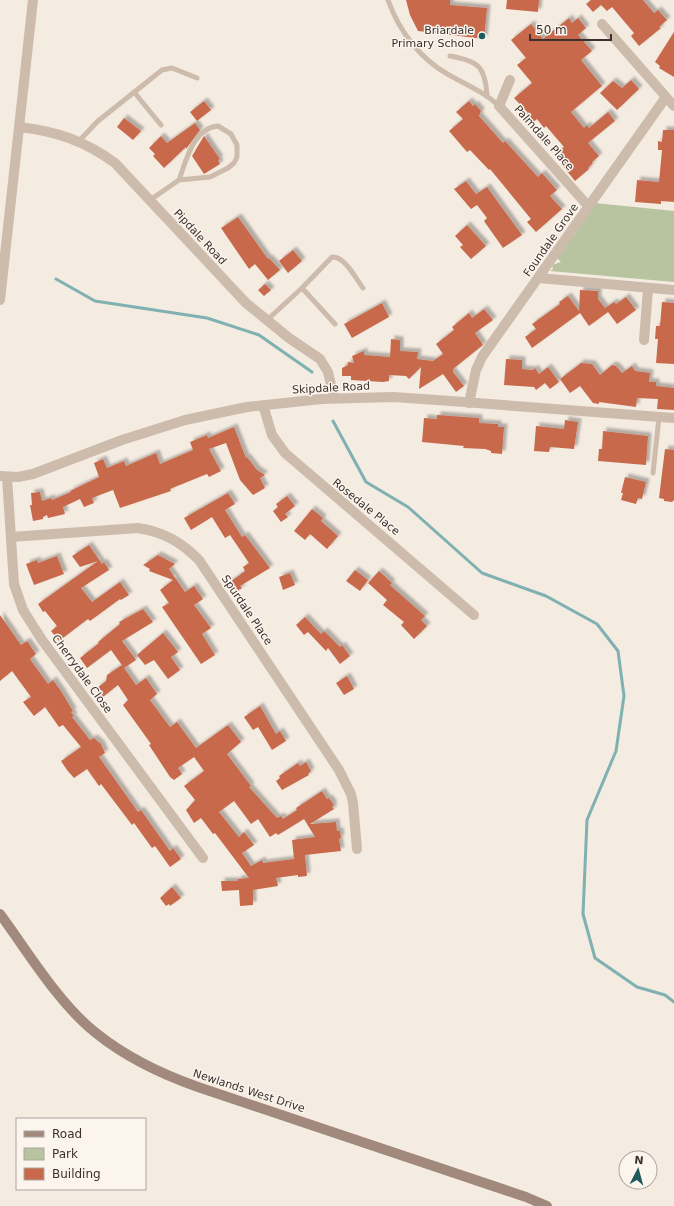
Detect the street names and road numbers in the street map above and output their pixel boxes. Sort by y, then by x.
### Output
street label: Palmdale Place [511,103,577,173]
street label: Foundale Grove [521,201,581,279]
street label: Pipdale Road [171,207,229,267]
street label: Skipdale Road [292,379,370,397]
street label: Rosedale Place [330,476,402,538]
street label: Spurdale Place [219,573,275,648]
street label: Cherrydale Close [49,632,115,716]
street label: Newlands West Drive [191,1067,307,1115]

